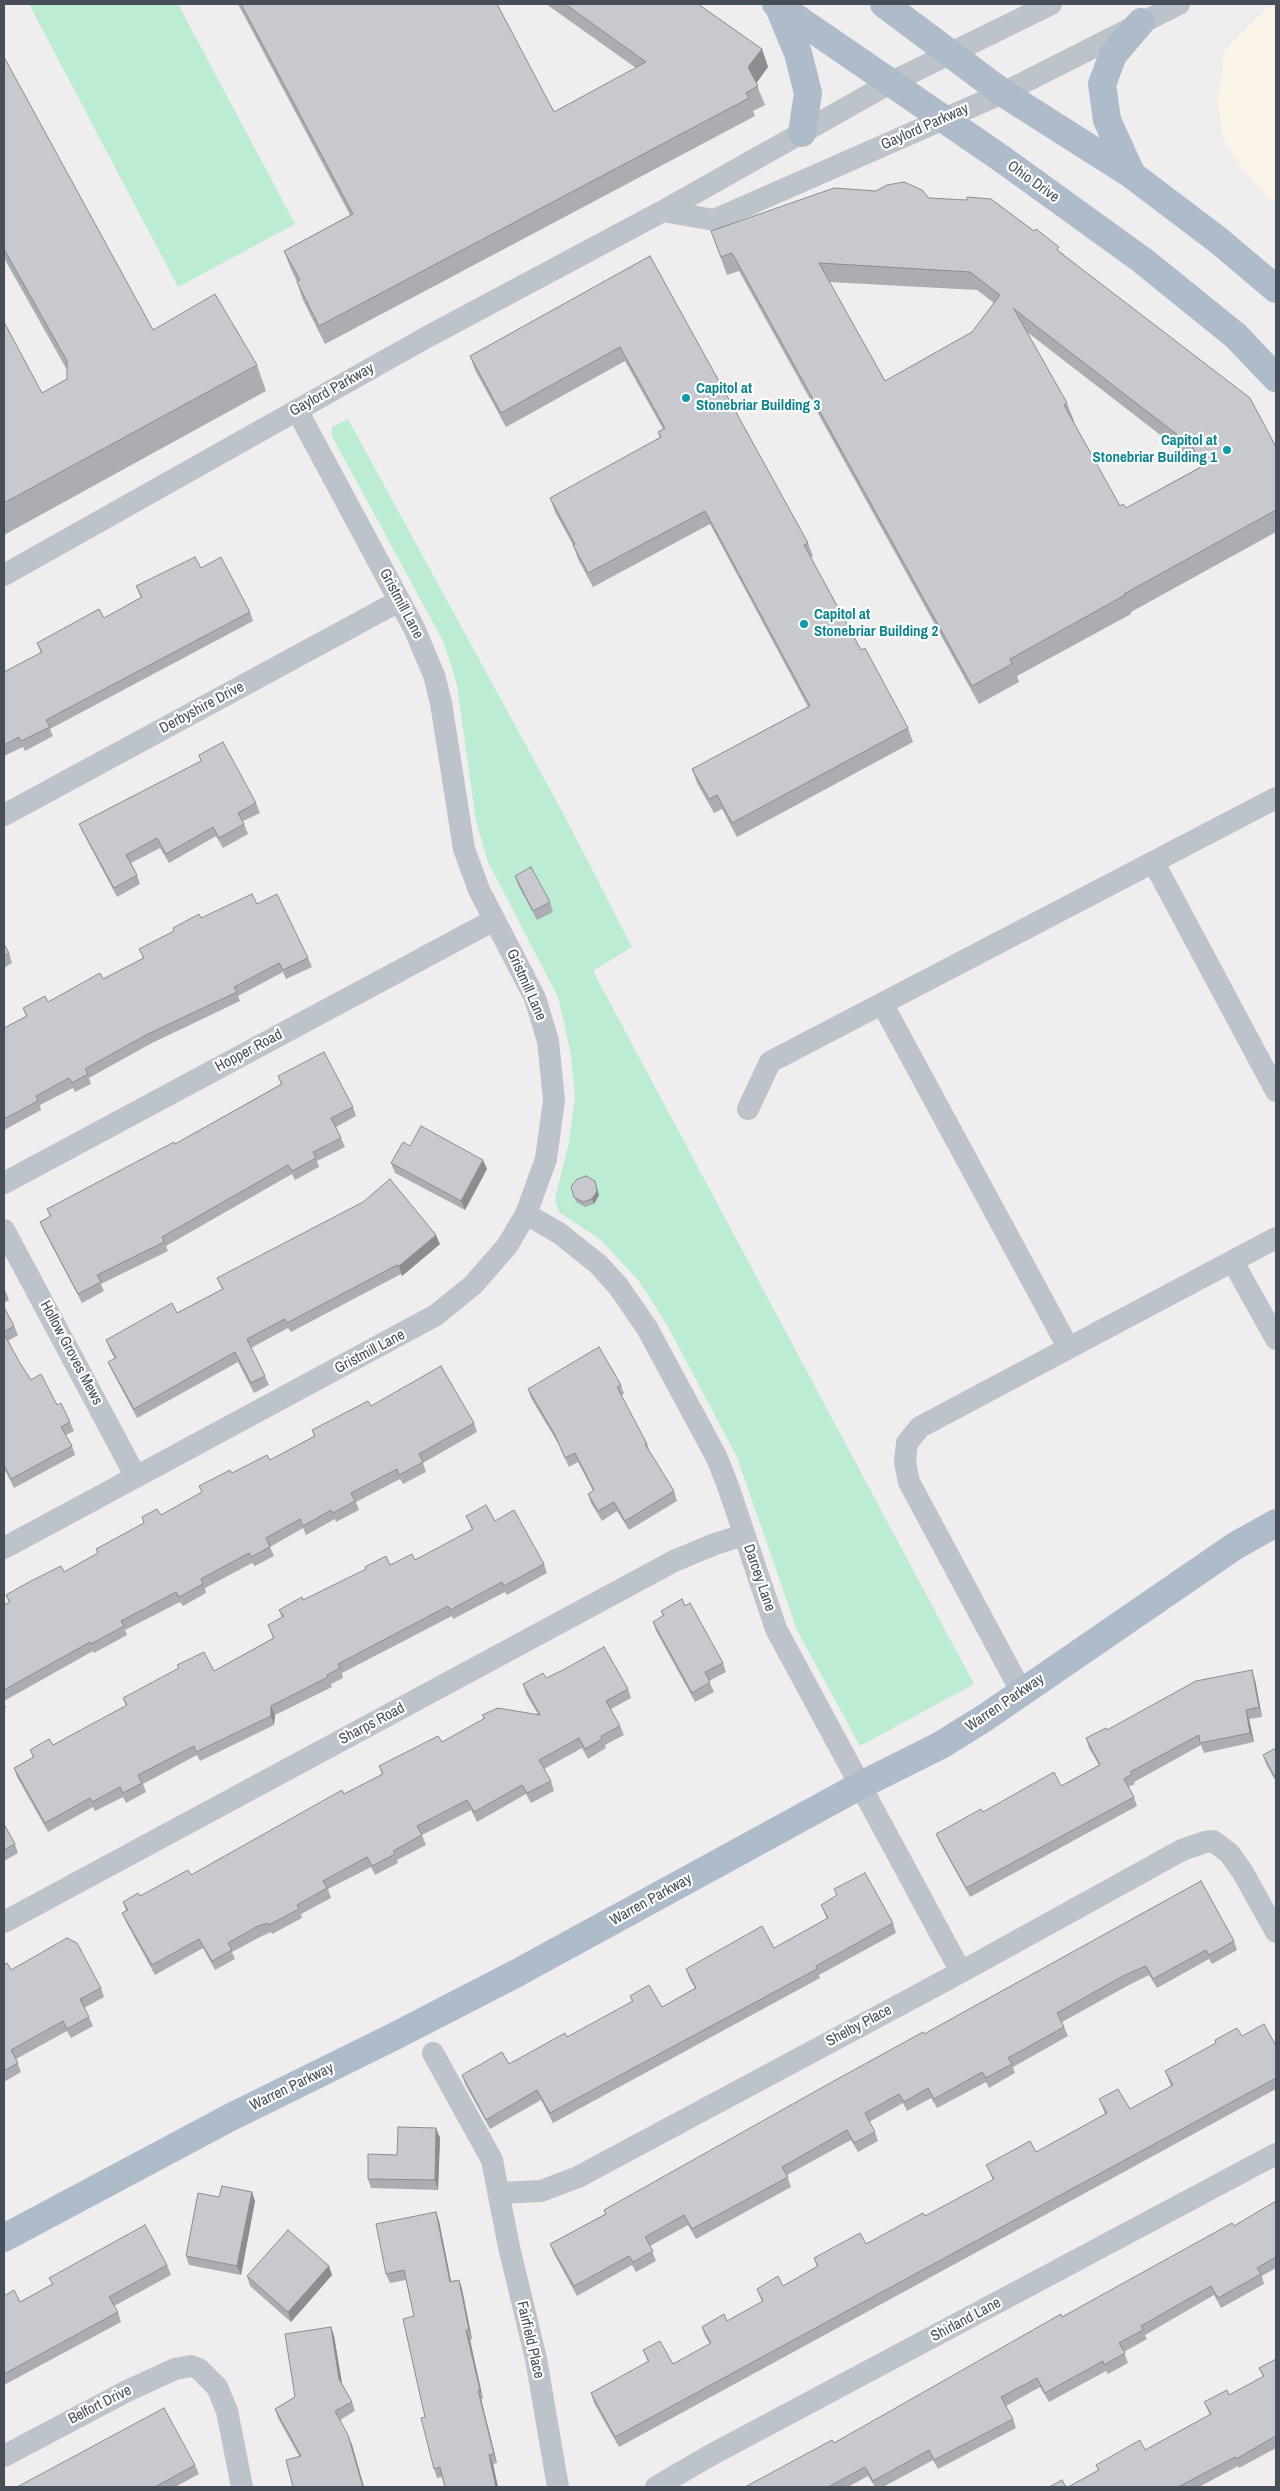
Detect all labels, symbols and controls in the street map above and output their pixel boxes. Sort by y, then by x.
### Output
street label: Gaylord Parkway [879,100,971,154]
street label: Ohio Drive [1004,157,1062,207]
street label: Gaylord Parkway [287,359,377,421]
place label: Capitol at Stonebriar Building 3 [696,380,820,415]
marker: Capitol at Stonebriar Building 3 [680,392,692,404]
place label: Capitol at Stonebriar Building 1 [1093,432,1217,467]
marker: Capitol at Stonebriar Building 1 [1221,444,1233,456]
street label: Gristmill Lane [375,566,427,642]
place label: Capitol at Stonebriar Building 2 [814,606,938,641]
marker: Capitol at Stonebriar Building 2 [798,618,810,630]
street label: Derbyshire Drive [157,678,247,738]
street label: Gristmill Lane [502,946,550,1024]
street label: Hopper Road [212,1026,286,1076]
street label: Hollow Groves Mews [36,1298,106,1408]
street label: Gristmill Lane [332,1326,408,1378]
street label: Darcey Lane [739,1542,779,1614]
street label: Warren Parkway [962,1670,1048,1736]
street label: Sharps Road [336,1699,408,1749]
street label: Warren Parkway [607,1870,695,1930]
street label: Shelby Place [823,2001,895,2051]
street label: Warren Parkway [247,2059,337,2115]
street label: Shirland Lane [928,2294,1004,2346]
street label: Fairfield Place [512,2300,548,2380]
street label: Belfort Drive [65,2381,135,2429]

